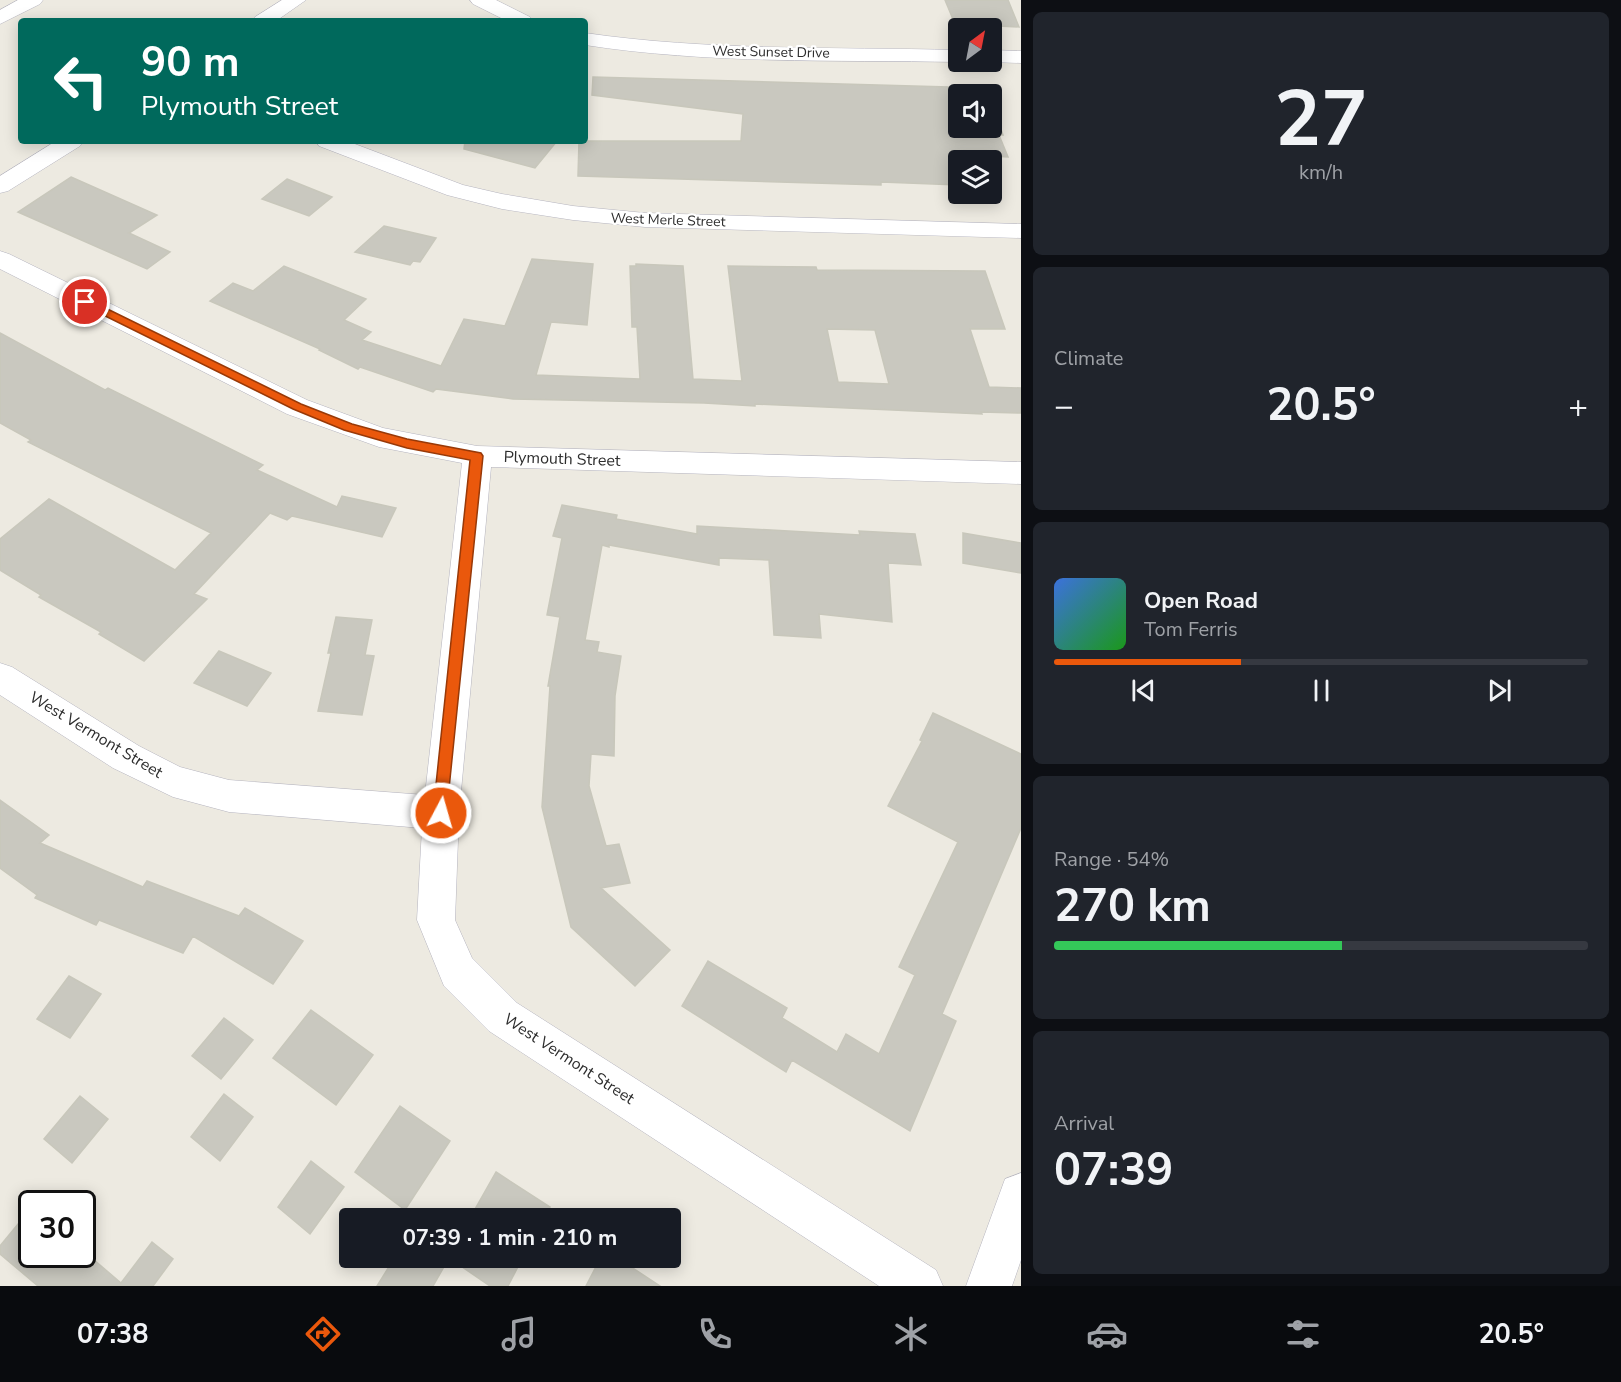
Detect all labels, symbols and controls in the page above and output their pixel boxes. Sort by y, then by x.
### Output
north arrow [948,18,1002,72]
map controls [948,18,1002,204]
text: 90 m [141,34,240,91]
street label: West Sunset Drive [712,41,830,63]
icon: left [42,42,120,120]
text: 27 [1274,66,1368,173]
button: sound [948,84,1002,138]
text: Plymouth Street [141,88,338,125]
button: layers [948,150,1002,204]
text: km/h [1299,159,1343,186]
street label: West Merle Street [610,208,726,232]
pin [59,276,110,327]
icon: arrive [68,285,101,318]
text: Climate [1054,345,1123,372]
text: 20.5° [1266,375,1376,436]
text: − [1054,384,1074,429]
text: + [1568,384,1588,429]
street label: Plymouth Street [503,446,621,472]
text: Open Road [1144,586,1258,616]
text: Tom Ferris [1144,616,1238,643]
icon: previous [1127,674,1160,707]
icon: pause [1305,674,1338,707]
icon: next [1483,674,1516,707]
street label: West Vermont Street [25,686,167,784]
position arrow [409,781,473,845]
text: Range · 54% [1054,846,1169,873]
text: 270 km [1054,876,1211,937]
street label: West Vermont Street [499,1008,639,1110]
text: Arrival [1054,1110,1114,1137]
text: 07:39 [1054,1140,1173,1201]
speed limit sign: 30 [18,1190,96,1268]
text: 07:39 · 1 min · 210 m [403,1223,617,1253]
icon: directions [302,1313,344,1355]
icon: music [498,1313,540,1355]
icon: phone [694,1313,736,1355]
icon: climate [890,1313,932,1355]
icon: car [1086,1313,1128,1355]
icon: filters [1282,1313,1324,1355]
text: 07:38 [77,1316,148,1353]
text: 20.5° [1478,1316,1544,1353]

